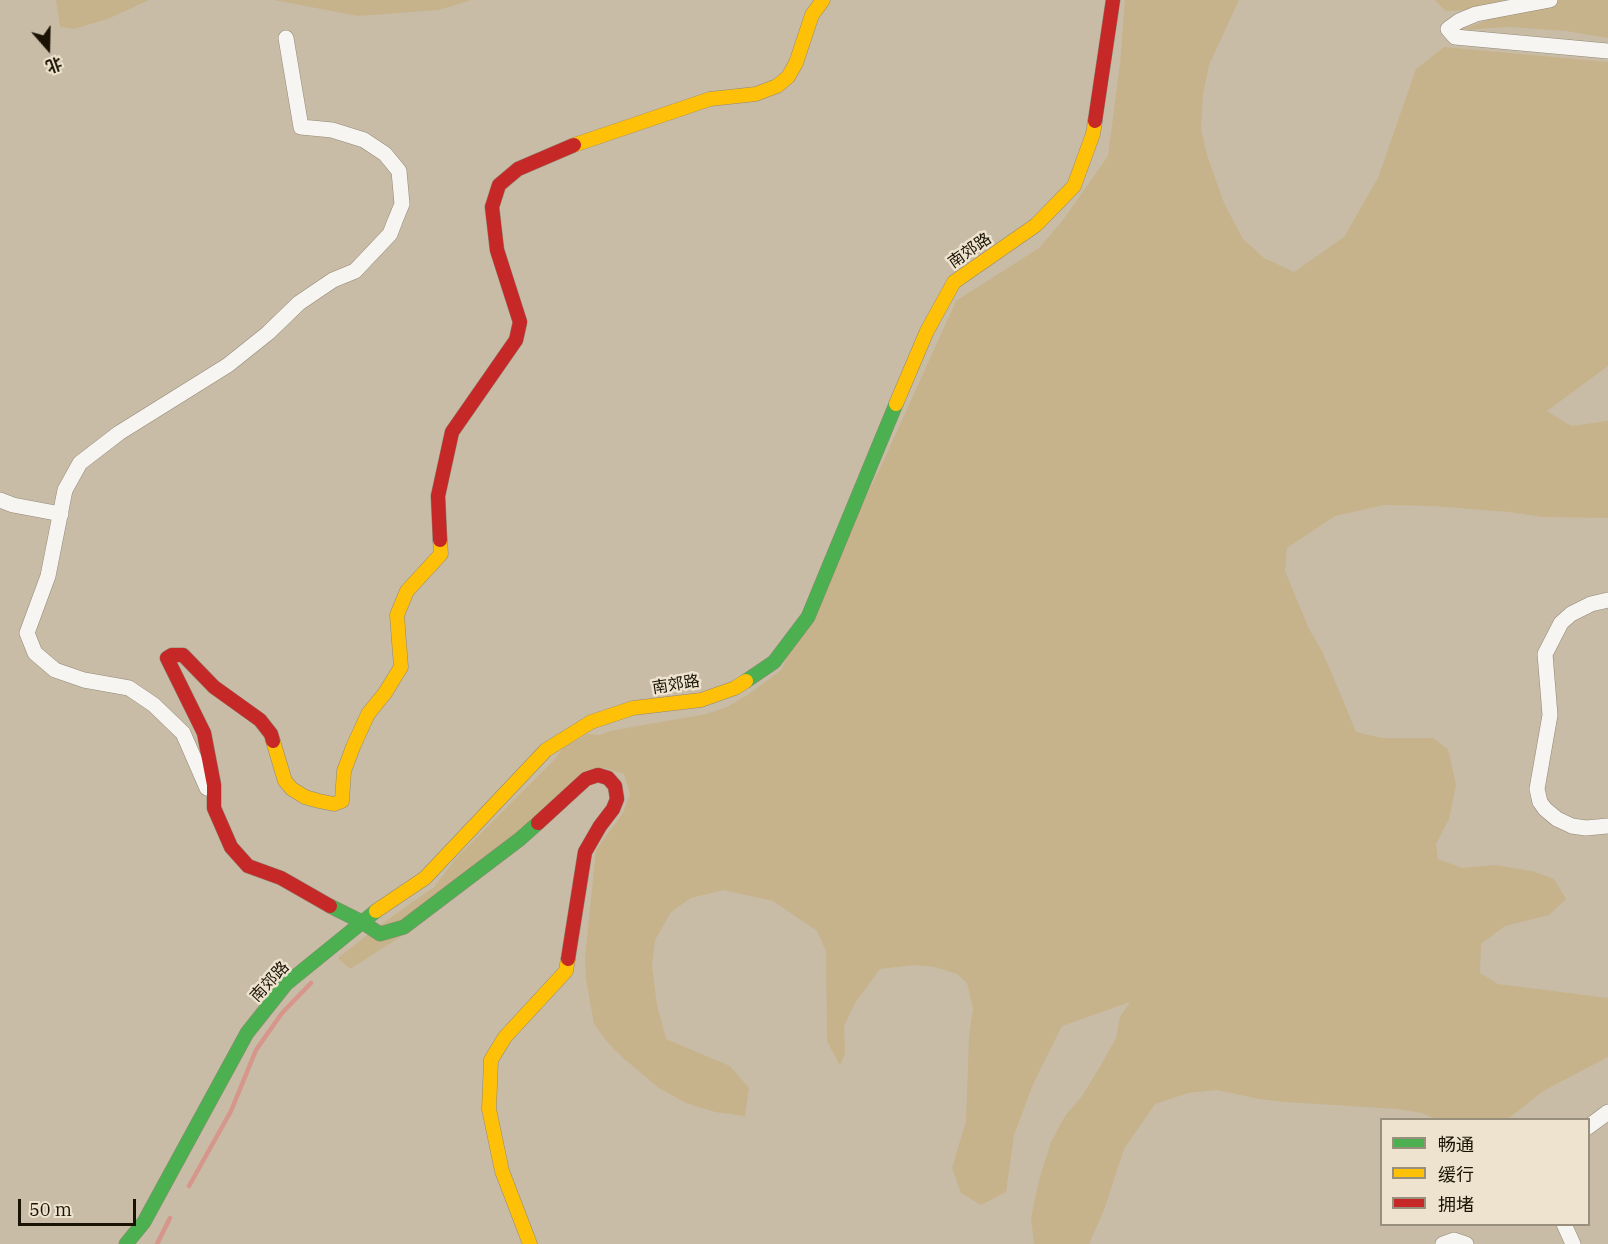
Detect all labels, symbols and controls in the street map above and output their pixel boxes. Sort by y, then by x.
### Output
north arrow [18,18,78,78]
text: 北 [43,53,65,77]
street label: 南郊路 [945,229,995,273]
street label: 南郊路 [651,672,701,698]
street label: 南郊路 [247,958,293,1006]
legend [1380,1118,1590,1226]
text: 畅通 [1438,1133,1474,1156]
text: 缓行 [1438,1163,1474,1186]
scale bar [21,1187,140,1225]
text: 拥堵 [1438,1193,1474,1216]
text: 50 m [29,1198,72,1221]

